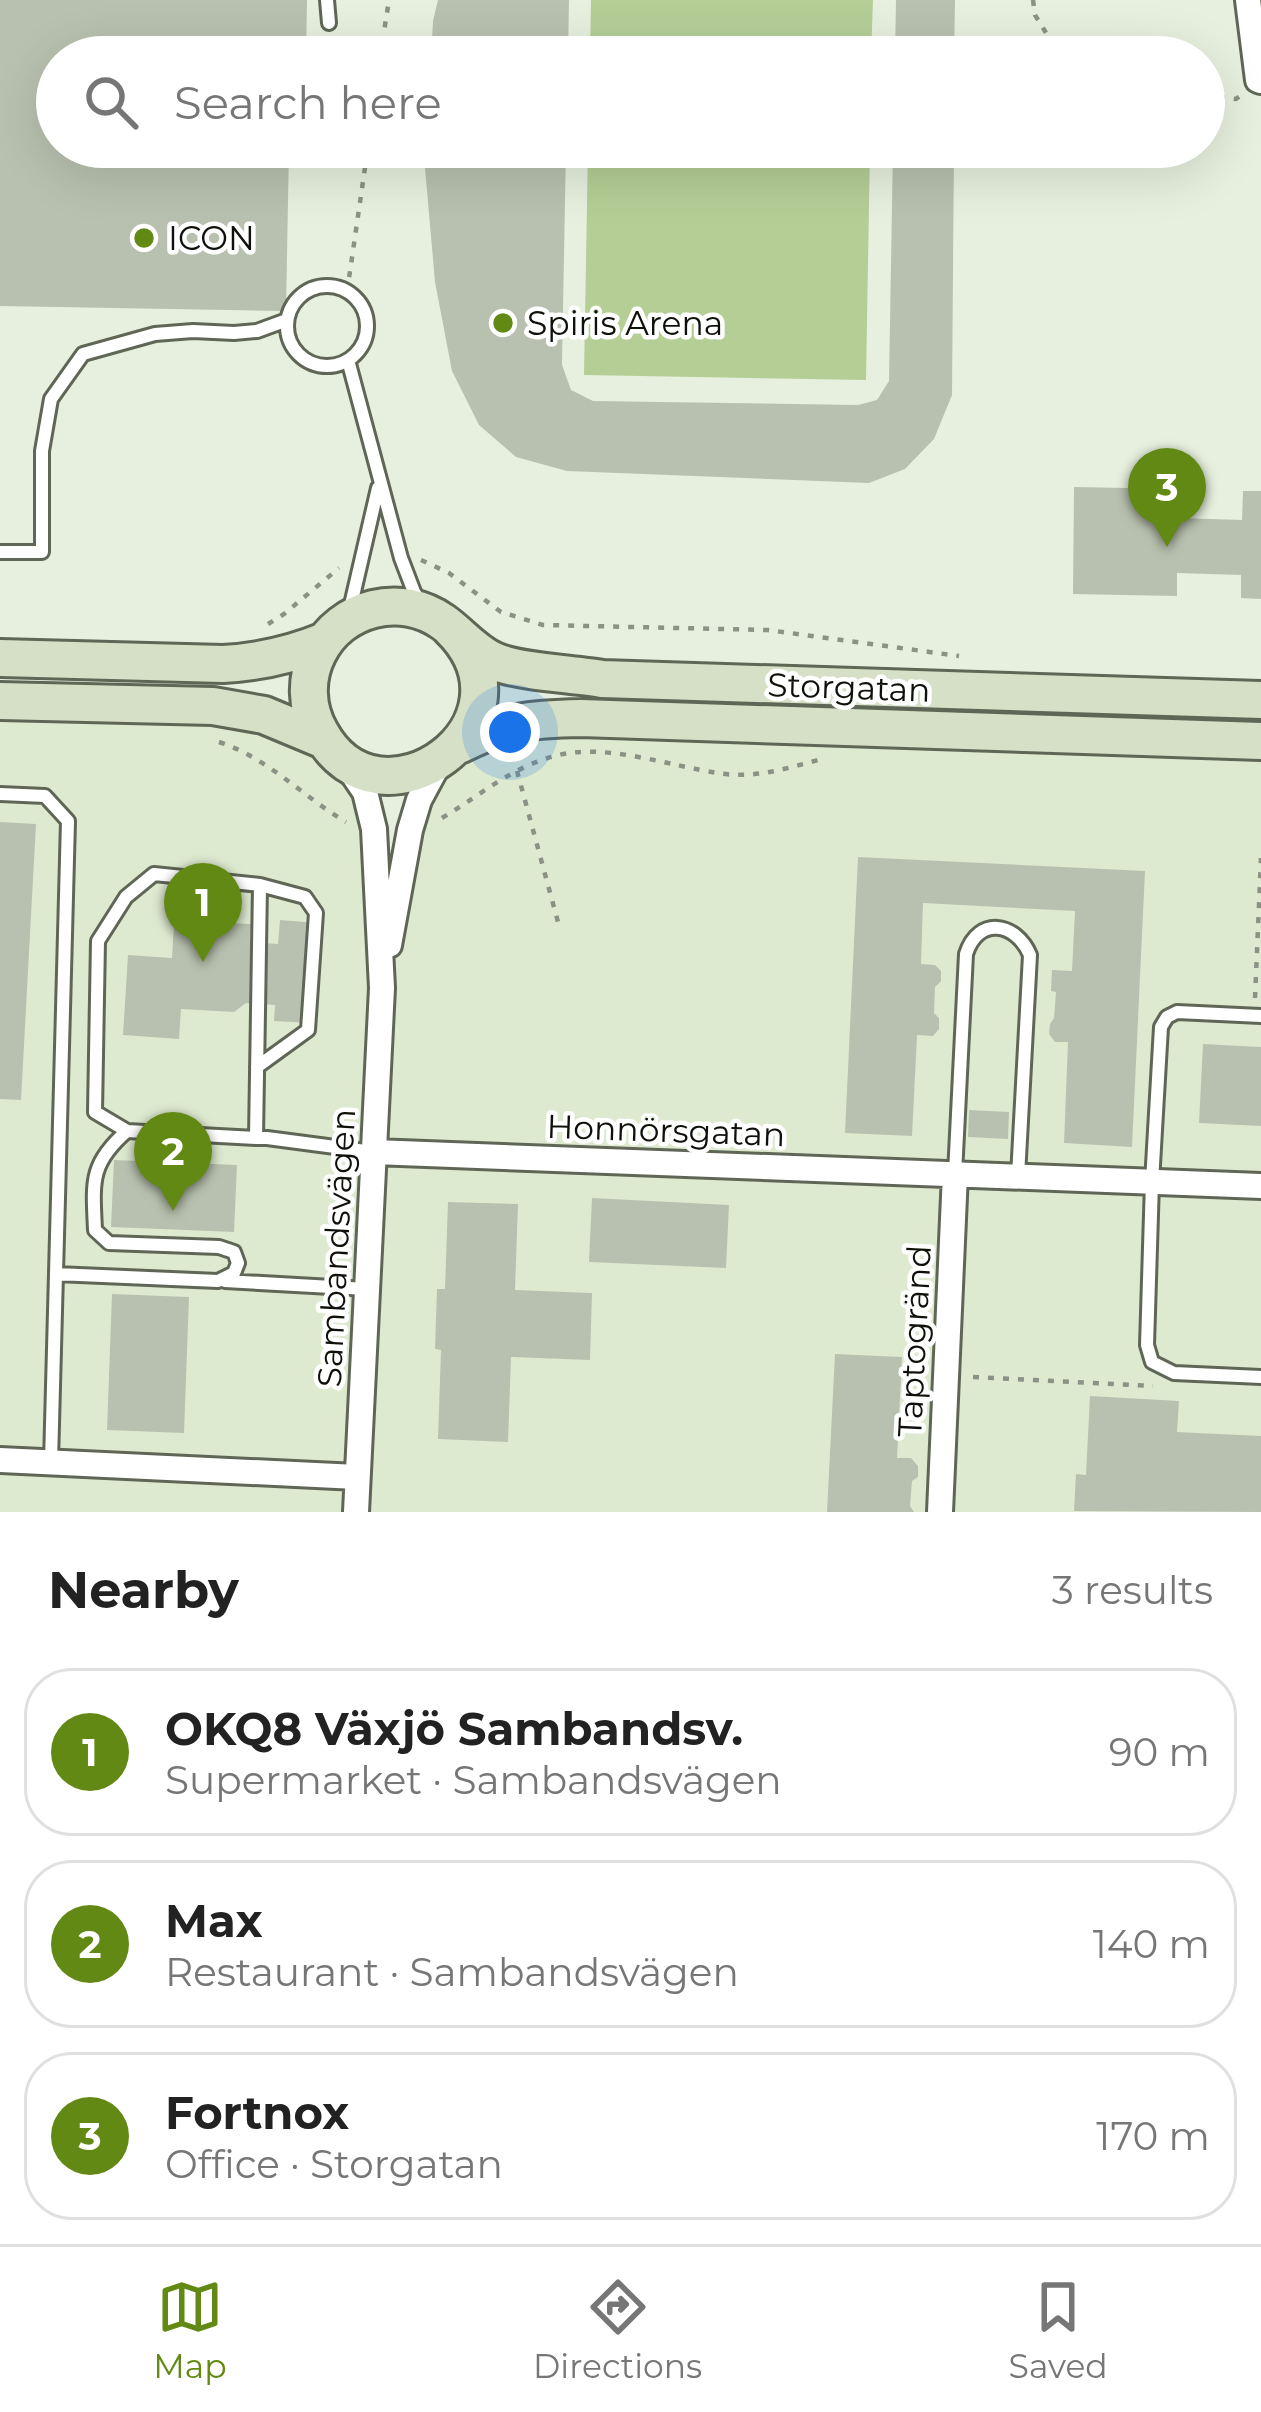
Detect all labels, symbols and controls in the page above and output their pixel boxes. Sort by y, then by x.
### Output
search box [36,36,1225,168]
icon: search [78,69,144,135]
text: Search here [174,75,442,130]
place label: ICON [168,218,255,258]
marker: ICON [131,225,157,251]
place label: Spiris Arena [527,303,723,343]
marker: Spiris Arena [490,310,516,336]
pin: 3 [1128,448,1206,547]
street label: Storgatan [767,664,931,710]
your location [480,702,540,762]
pin: 1 [164,863,242,962]
street label: Honnörsgatan [546,1106,786,1154]
street label: Sambandsvägen [309,1108,363,1388]
pin: 2 [134,1112,212,1211]
street label: Taptogränd [889,1244,939,1438]
text: Nearby [48,1559,239,1621]
text: 3 results [1052,1566,1213,1614]
text: OKQ8 Växjö Sambandsv. [165,1701,743,1756]
text: 1 [82,1728,98,1776]
text: 90 m [1109,1728,1210,1776]
text: Supermarket · Sambandsvägen [165,1756,782,1804]
text: Max [165,1893,263,1948]
text: 2 [78,1920,102,1968]
text: 140 m [1093,1920,1210,1968]
text: Restaurant · Sambandsvägen [165,1948,739,1996]
text: Fortnox [165,2085,349,2140]
text: 3 [78,2112,102,2160]
text: 170 m [1096,2112,1210,2160]
text: Office · Storgatan [165,2140,503,2188]
tab: Map [153,2274,227,2386]
tab: Directions [533,2274,702,2386]
tab: Saved [1009,2274,1108,2386]

